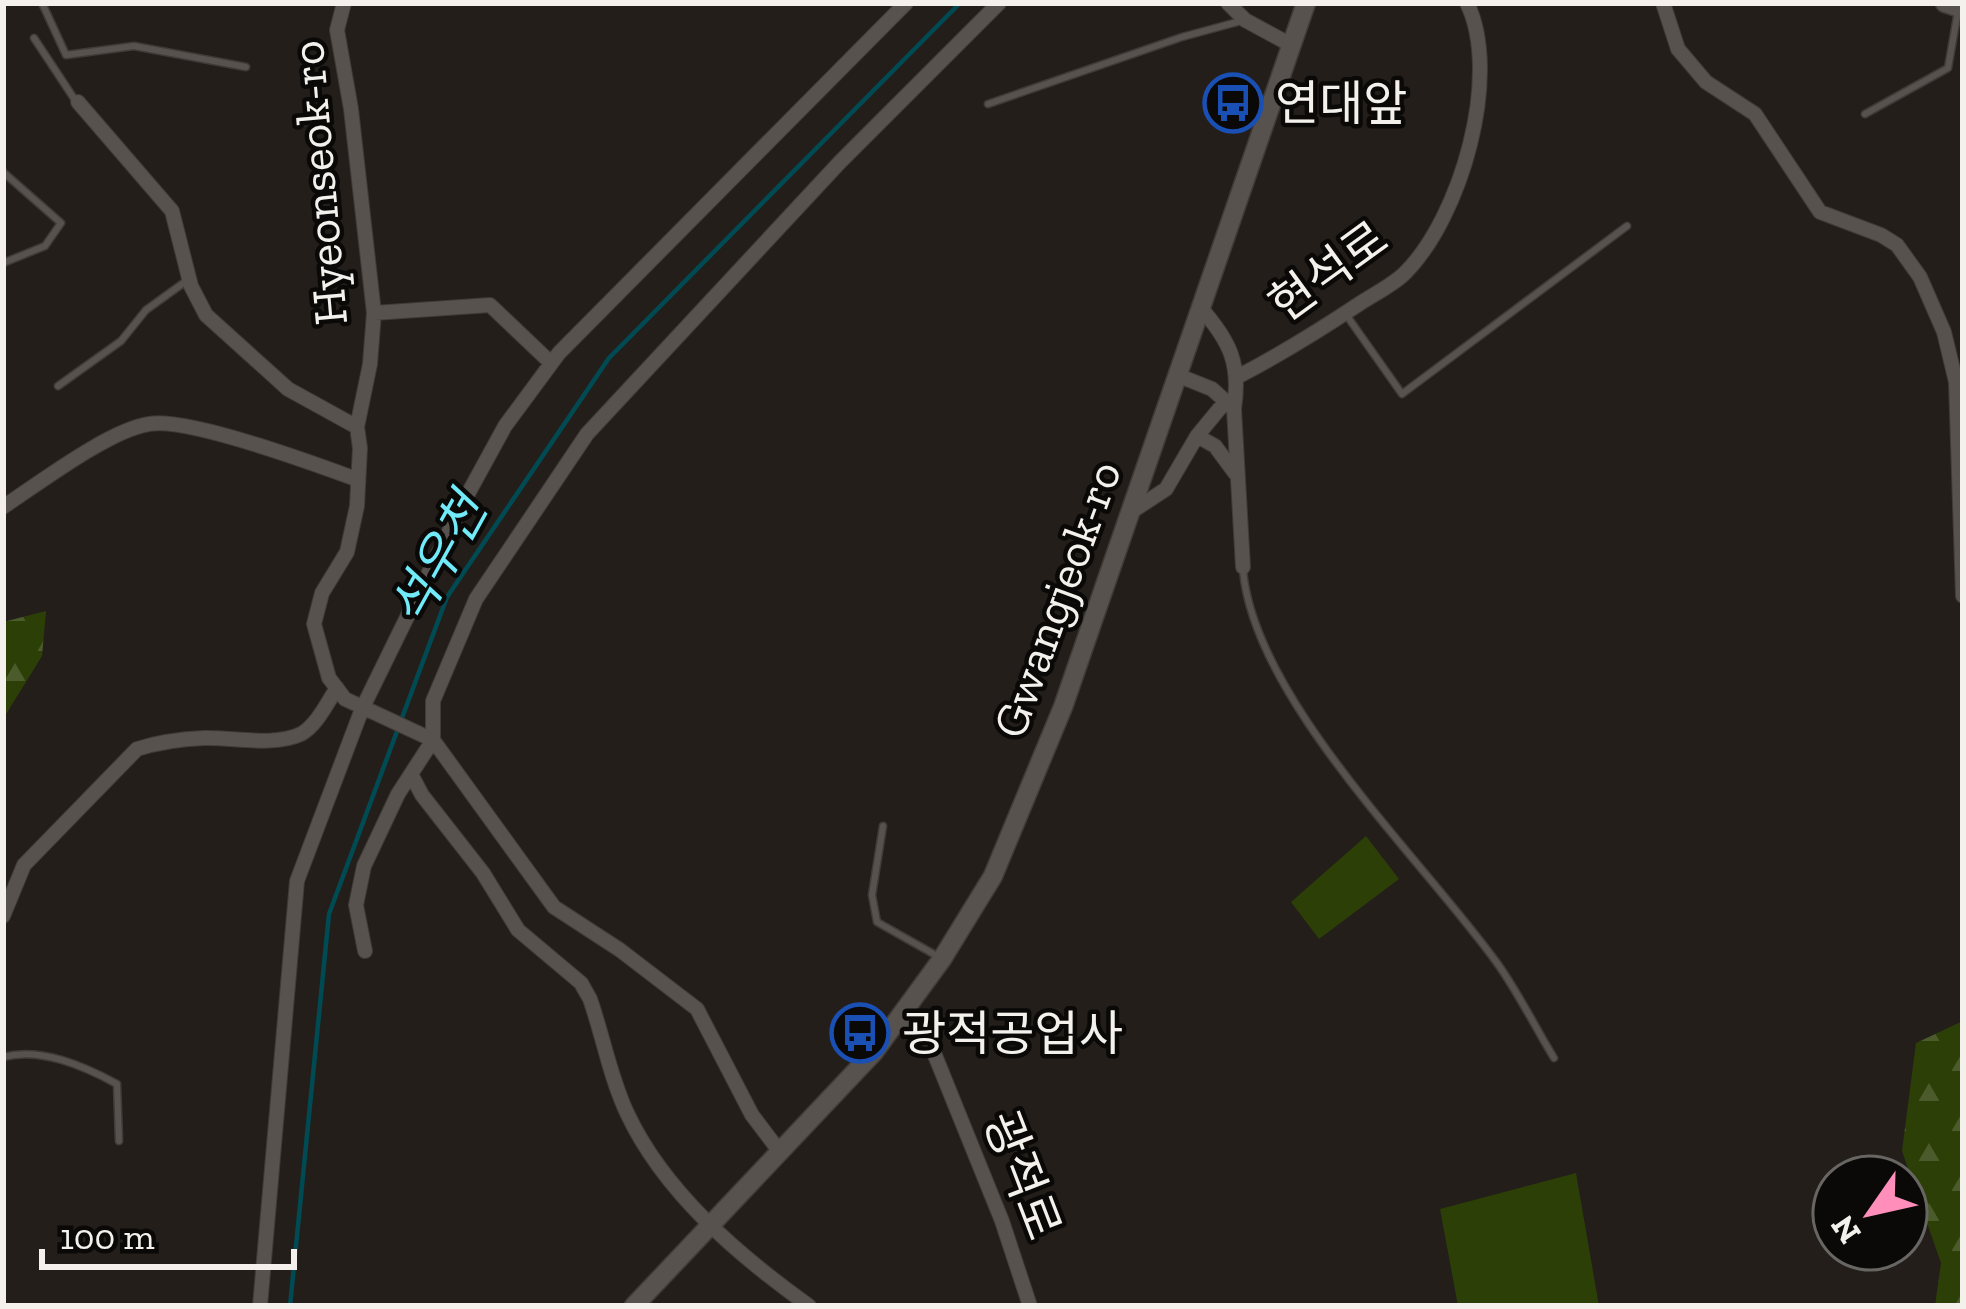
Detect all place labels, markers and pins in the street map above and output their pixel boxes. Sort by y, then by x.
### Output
bus stop icon: 연대앞 [1202,72,1264,134]
place label: 연대앞 [1275,75,1407,132]
bus stop icon: 광적공업사 [829,1002,891,1064]
place label: 광적공업사 [902,1005,1123,1062]

